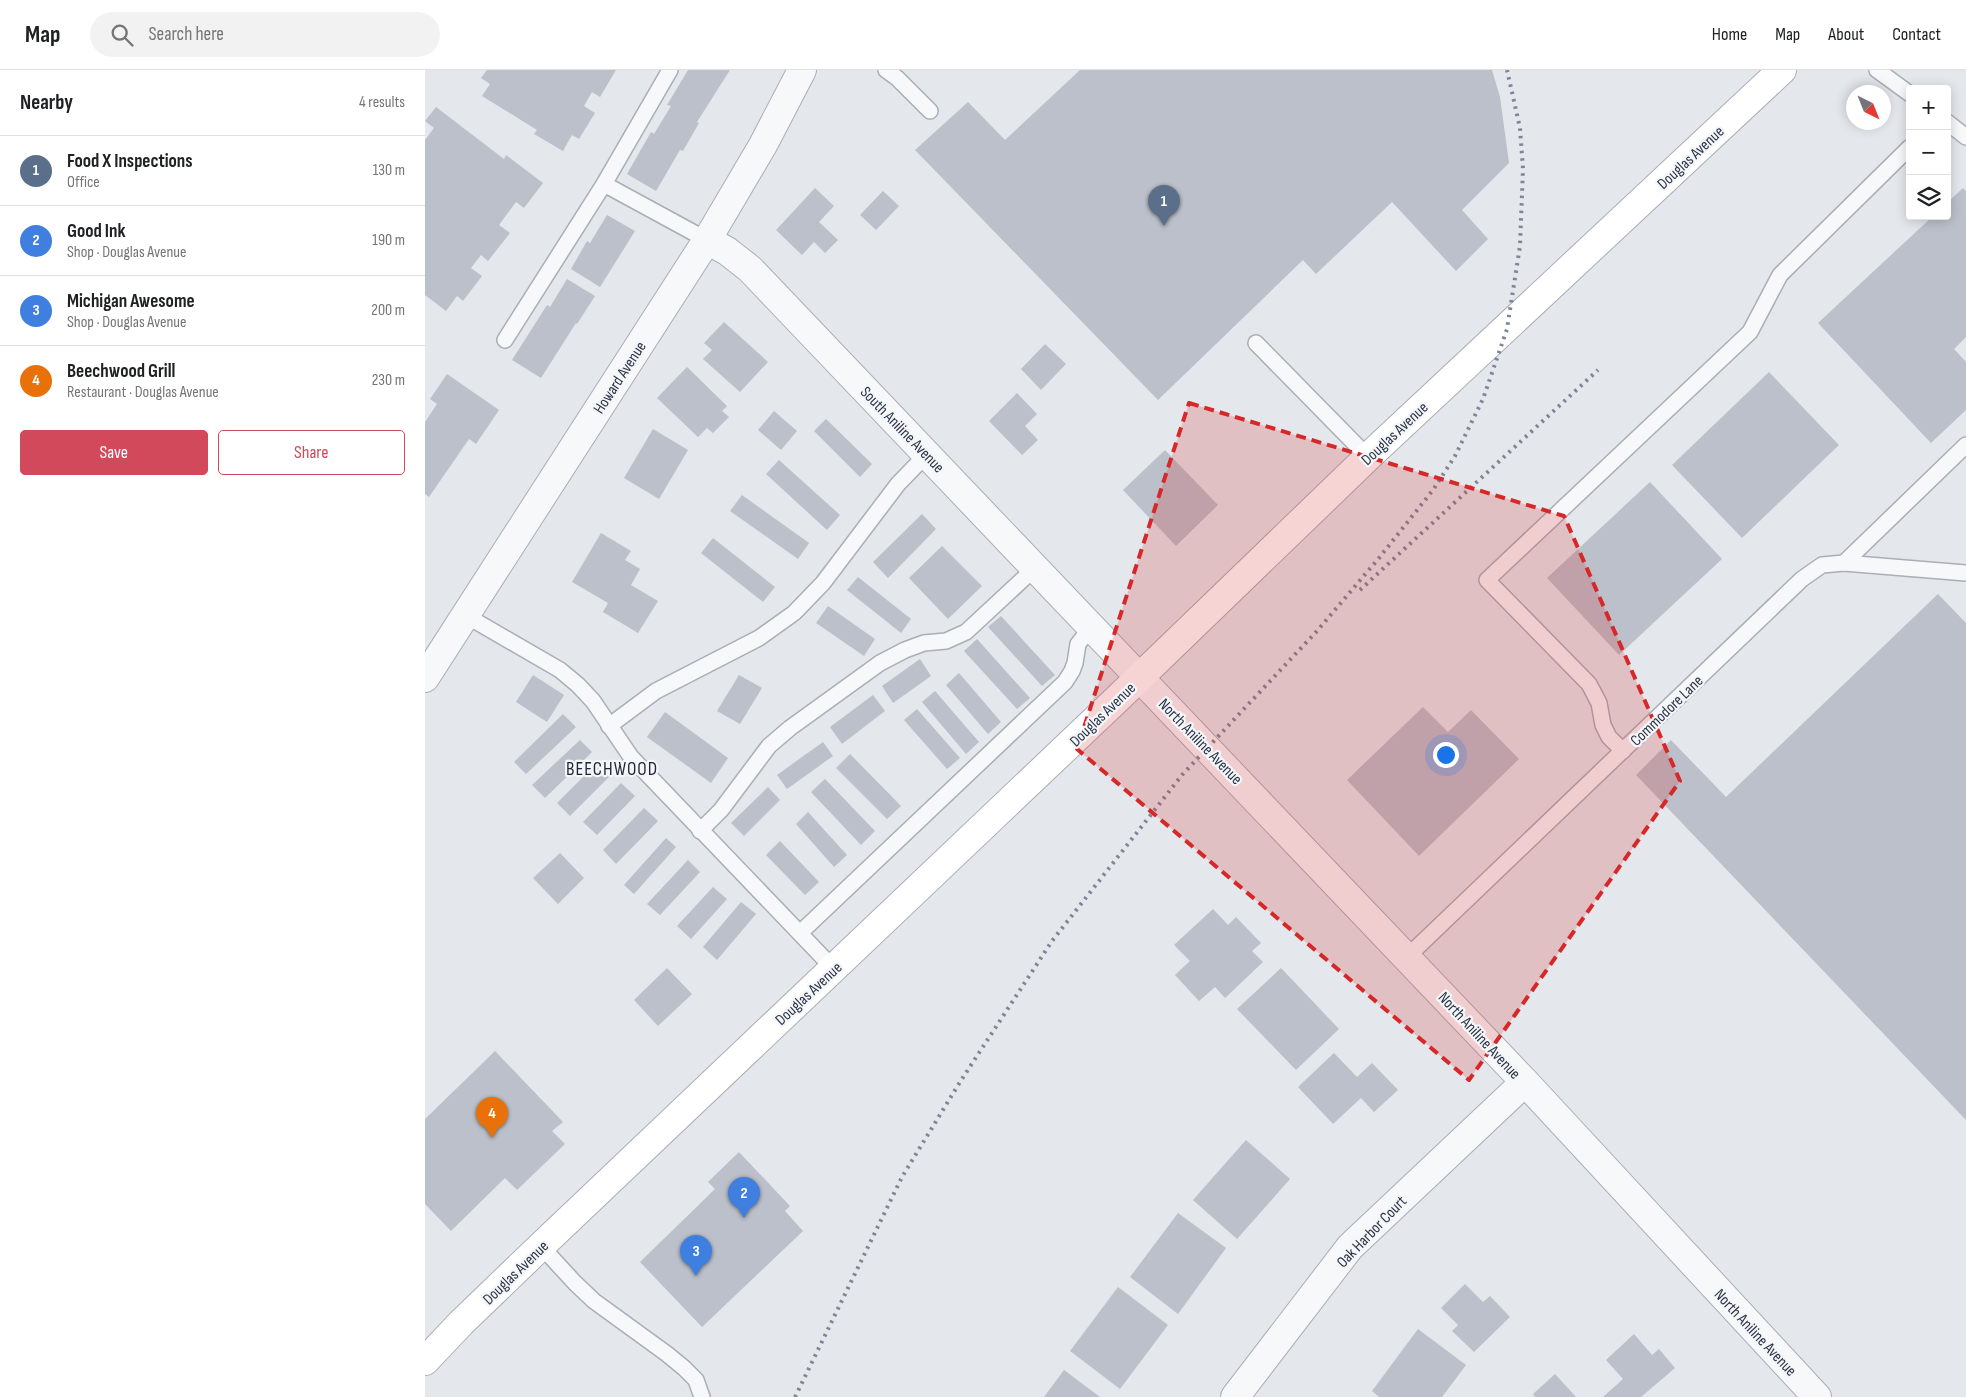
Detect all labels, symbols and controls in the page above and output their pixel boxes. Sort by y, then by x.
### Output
search box [90,12,440,57]
text: Map [25,20,60,49]
icon: search [108,21,136,49]
text: Search here [148,23,224,46]
text: Home [1712,24,1747,45]
text: Map [1775,24,1800,45]
text: About [1828,24,1864,45]
text: Contact [1892,24,1941,45]
north arrow [1846,85,1891,130]
map controls [1906,85,1951,220]
button: + [1906,85,1951,130]
text: Nearby [20,90,73,115]
text: 4 results [359,93,405,112]
street label: Douglas Avenue [1654,122,1728,194]
button: − [1906,130,1951,175]
text: Food X Inspections [67,150,193,173]
text: 1 [33,161,39,180]
text: 130 m [373,161,405,180]
text: Office [67,173,100,192]
button: layers [1906,175,1951,220]
pin: 1 [1148,185,1180,226]
text: Good Ink [67,220,125,243]
text: 2 [32,231,40,250]
text: 190 m [372,231,405,250]
text: Shop · Douglas Avenue [67,243,186,262]
text: Michigan Awesome [67,290,195,313]
text: 3 [32,301,40,320]
text: 200 m [371,301,405,320]
text: Shop · Douglas Avenue [67,313,186,332]
street label: Howard Avenue [590,338,651,418]
text: Beechwood Grill [67,360,175,383]
text: 4 [32,371,40,390]
text: 230 m [372,371,405,390]
text: Restaurant · Douglas Avenue [67,383,219,402]
street label: South Aniline Avenue [856,383,948,477]
street label: Douglas Avenue [1358,398,1432,470]
button: Save [20,430,208,475]
button: Share [218,430,405,475]
street label: Commodore Lane [1627,672,1707,750]
street label: Douglas Avenue [1066,679,1140,751]
street label: North Aniline Avenue [1154,695,1246,789]
your location [1433,742,1459,768]
district label: BEECHWOOD [566,758,658,781]
street label: Douglas Avenue [772,958,846,1030]
street label: North Aniline Avenue [1434,989,1524,1083]
pin: 4 [476,1097,508,1138]
pin: 2 [728,1177,760,1218]
street label: Oak Harbor Court [1333,1192,1411,1272]
pin: 3 [680,1235,712,1276]
street label: Douglas Avenue [479,1237,553,1309]
street label: North Aniline Avenue [1710,1286,1800,1380]

